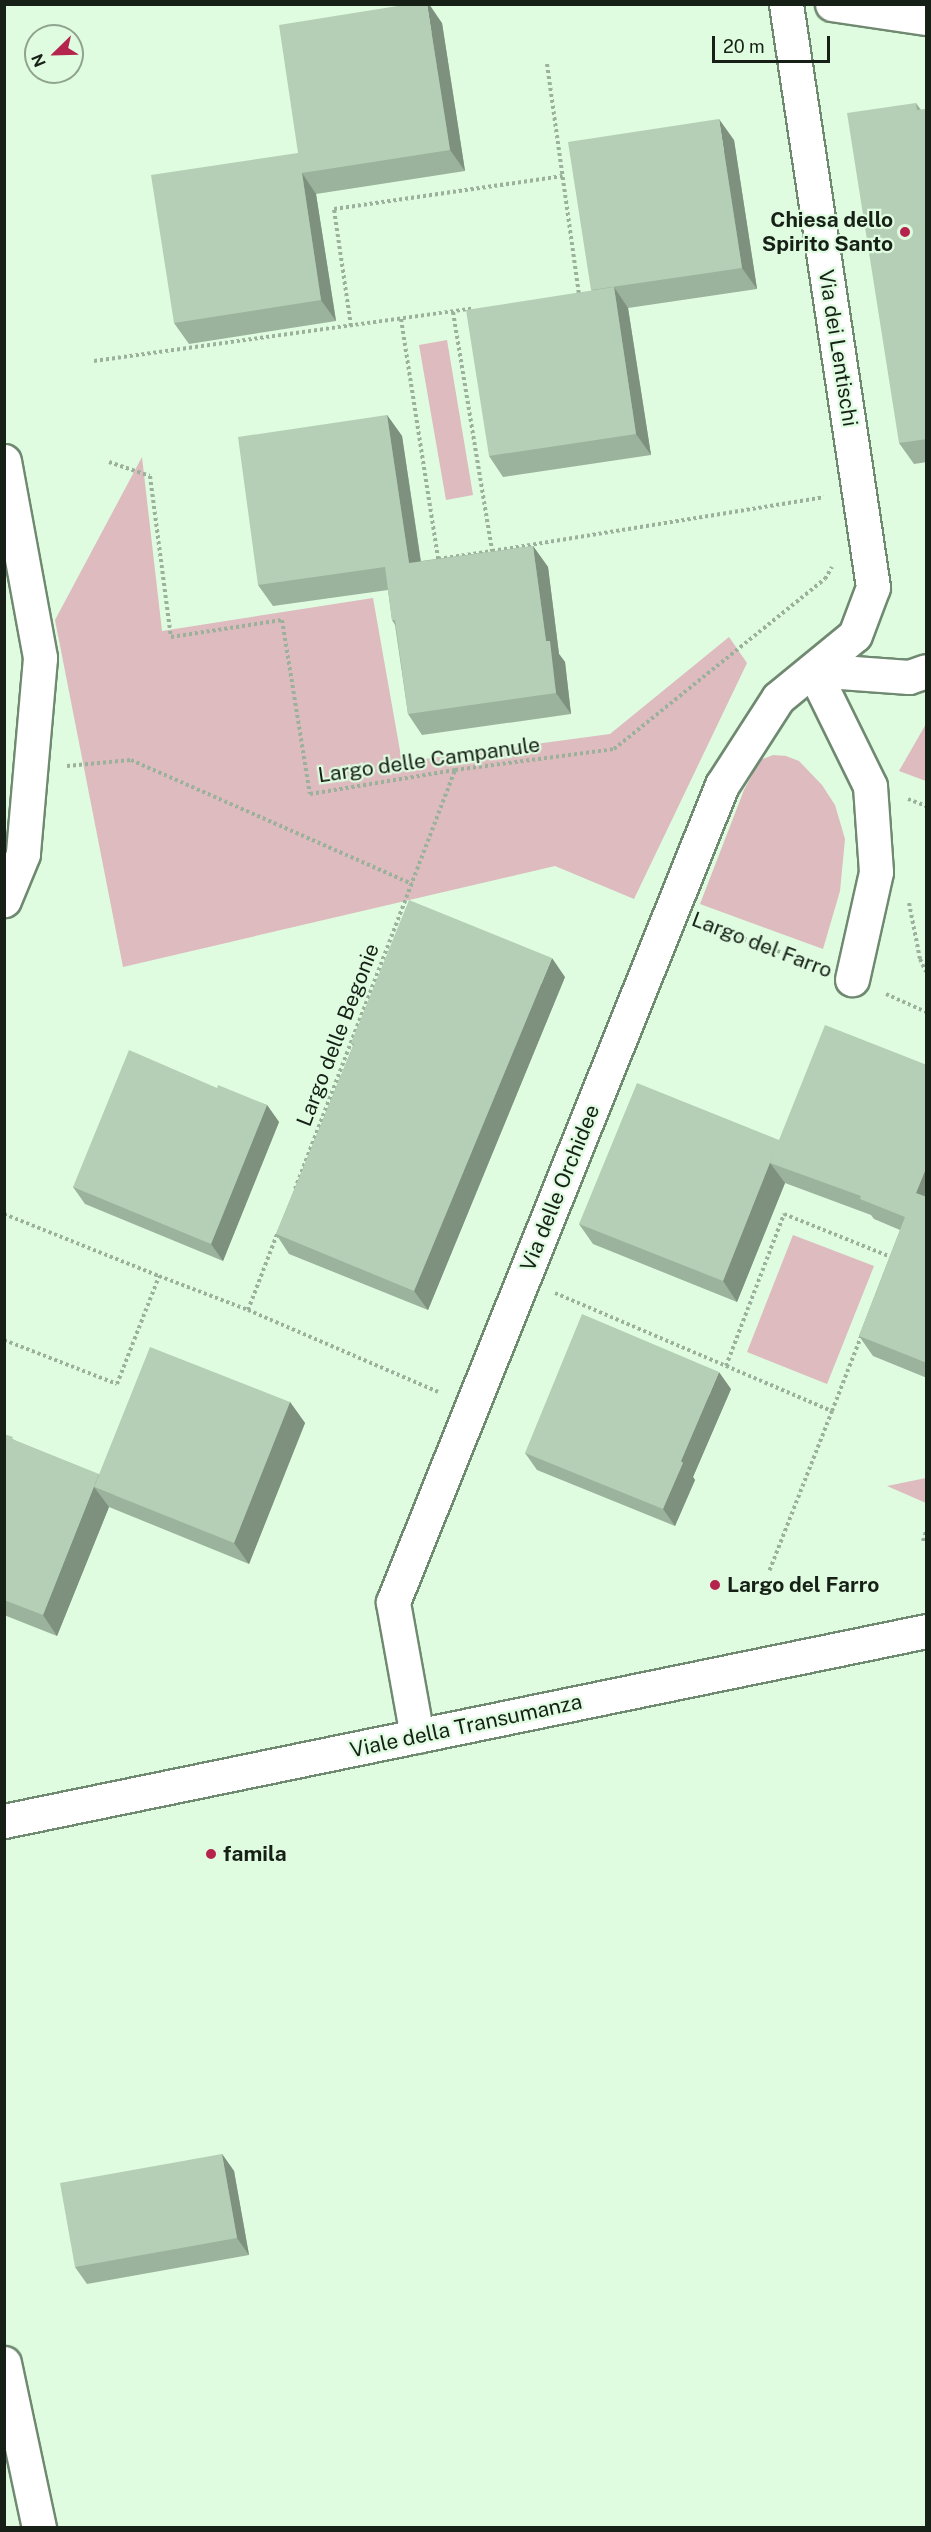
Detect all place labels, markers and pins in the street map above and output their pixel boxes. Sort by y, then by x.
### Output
place label: Chiesa dello Spirito Santo [762,207,893,257]
marker: Chiesa dello Spirito Santo [898,225,912,239]
place label: Largo del Farro [727,1572,880,1598]
marker: Largo del Farro [708,1578,722,1592]
place label: famila [223,1841,287,1867]
marker: famila [204,1847,218,1861]

